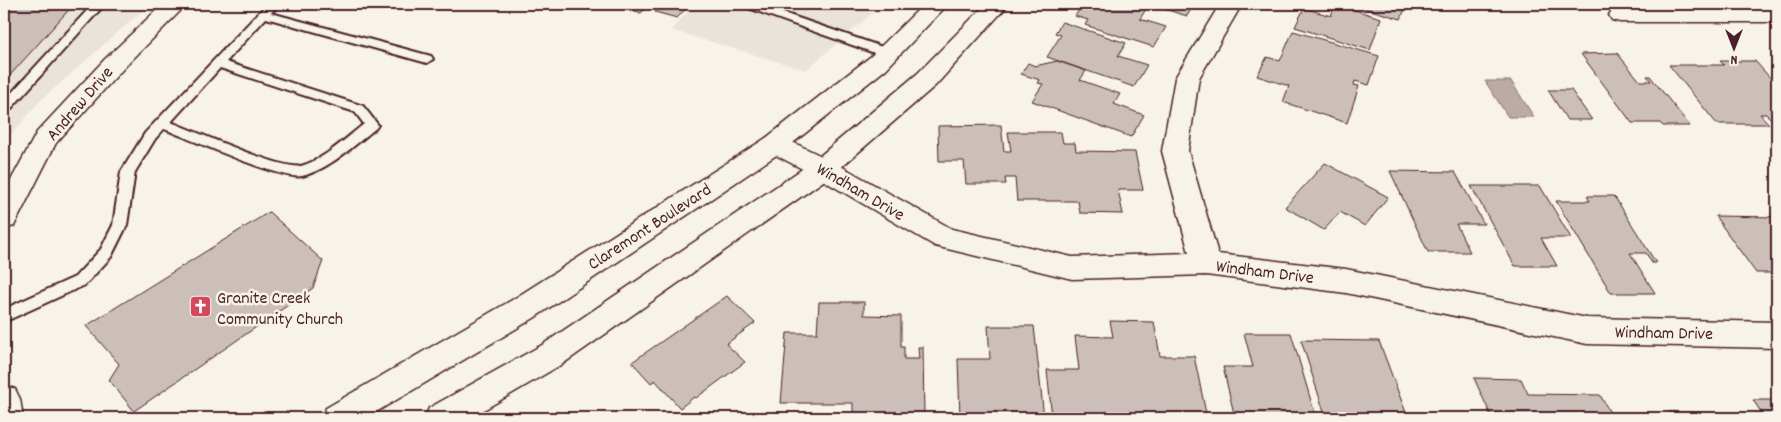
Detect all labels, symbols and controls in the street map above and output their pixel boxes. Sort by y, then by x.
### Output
north arrow [1708,22,1758,72]
text: N [1730,49,1737,69]
street label: Andrew Drive [41,62,120,147]
street label: Windham Drive [811,158,909,229]
street label: Claremont Boulevard [583,179,717,278]
street label: Windham Drive [1214,255,1315,292]
place label: Granite Creek Community Church [217,287,343,333]
church icon: Granite Creek Community Church [189,295,213,319]
street label: Windham Drive [1615,321,1713,348]

